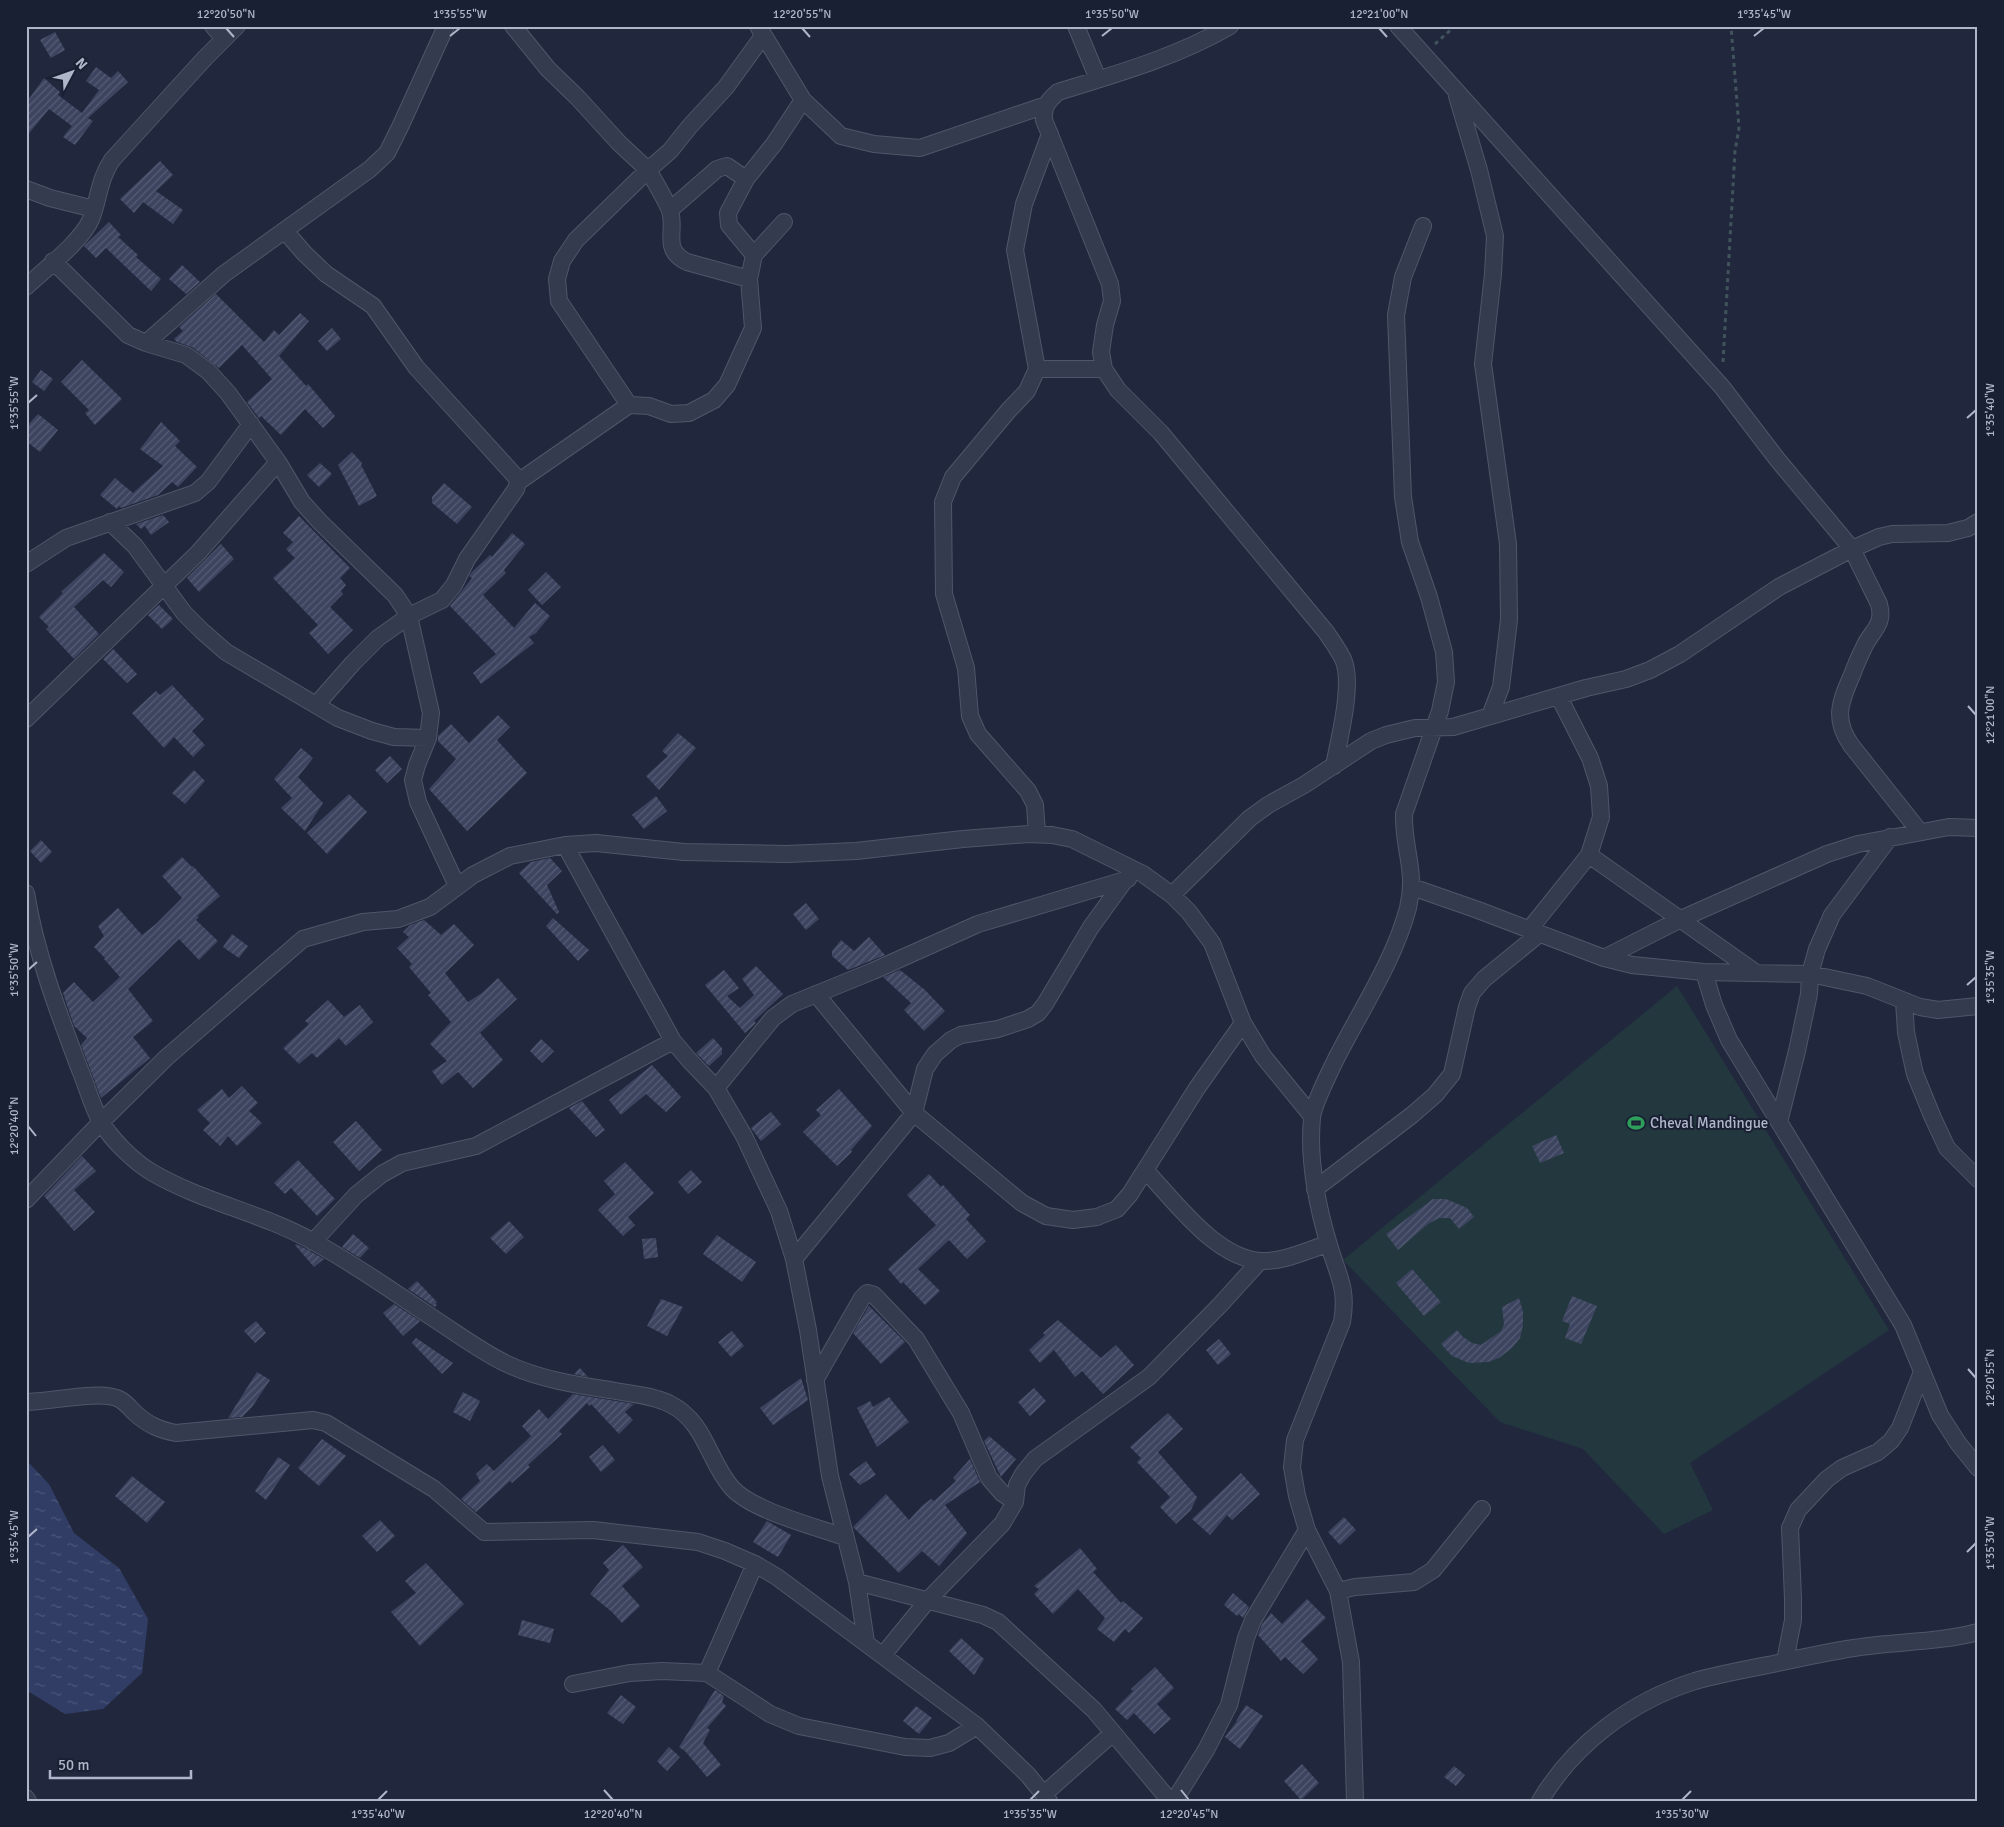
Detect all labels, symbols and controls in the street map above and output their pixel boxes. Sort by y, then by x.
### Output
text: 12°20'50"N [197,7,255,22]
text: 1°35'55"W [433,7,487,22]
text: 12°20'55"N [773,7,831,22]
text: 1°35'50"W [1085,7,1139,22]
text: 12°21'00"N [1350,7,1408,22]
text: 1°35'45"W [1737,7,1791,22]
north arrow [48,48,98,98]
text: N [72,55,91,73]
text: 1°35'55"W [7,376,22,430]
text: 1°35'40"W [1983,383,1998,437]
text: 12°21'00"N [1983,686,1998,744]
text: 1°35'50"W [7,943,22,997]
text: 1°35'35"W [1983,950,1998,1004]
text: 12°20'40"N [7,1097,22,1155]
sports icon: Cheval Mandingue [1626,1113,1646,1133]
place label: Cheval Mandingue [1650,1114,1768,1132]
text: 12°20'55"N [1983,1349,1998,1407]
text: 1°35'45"W [7,1510,22,1564]
text: 1°35'30"W [1983,1516,1998,1570]
scale bar [50,1747,191,1779]
text: 50 m [58,1756,89,1774]
text: 1°35'40"W [351,1807,405,1822]
text: 12°20'40"N [584,1807,642,1822]
text: 1°35'35"W [1003,1807,1057,1822]
text: 12°20'45"N [1160,1807,1218,1822]
text: 1°35'30"W [1655,1807,1709,1822]

